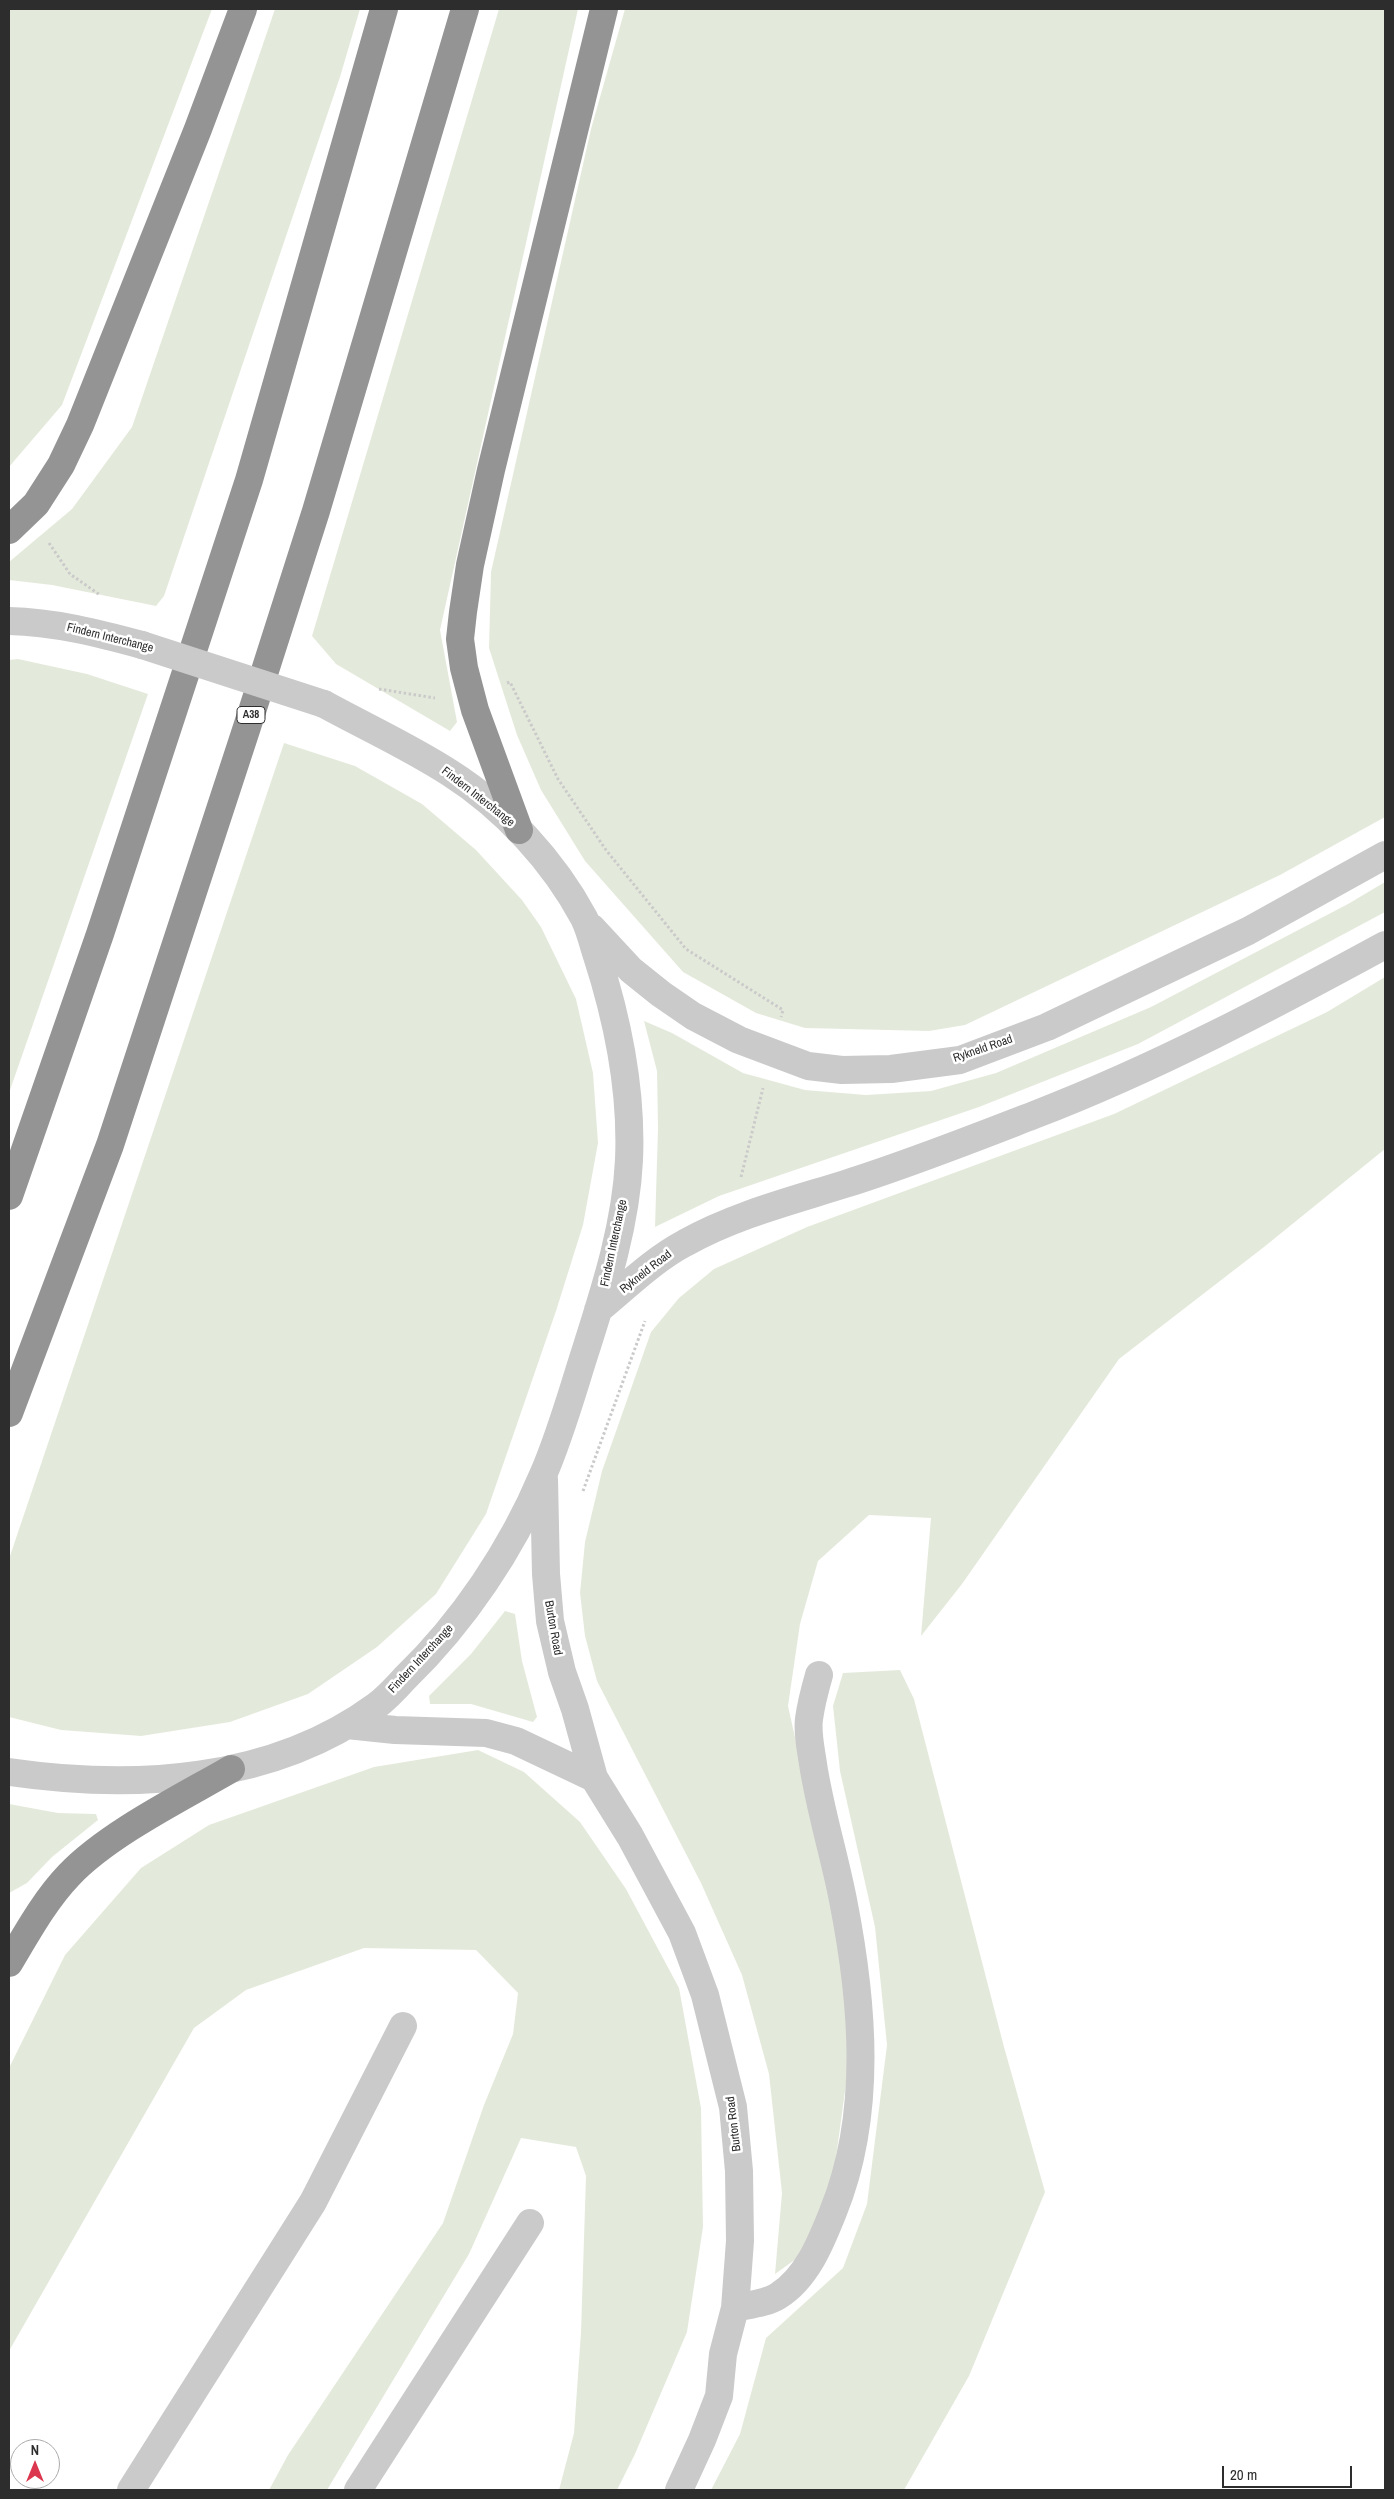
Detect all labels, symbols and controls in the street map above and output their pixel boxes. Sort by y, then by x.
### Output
street label: Findern Interchange [65,620,155,656]
road number: A38 [237,706,265,724]
street label: Findern Interchange [439,764,517,830]
street label: Rykneld Road [951,1032,1015,1066]
street label: Findern Interchange [598,1198,630,1288]
street label: Rykneld Road [617,1247,675,1297]
street label: Burton Road [541,1600,565,1656]
street label: Findern Interchange [386,1622,456,1696]
street label: Burton Road [723,2096,745,2152]
north arrow [10,2439,60,2489]
text: N [31,2441,39,2459]
scale bar [1224,2456,1354,2488]
text: 20 m [1230,2464,1257,2485]

